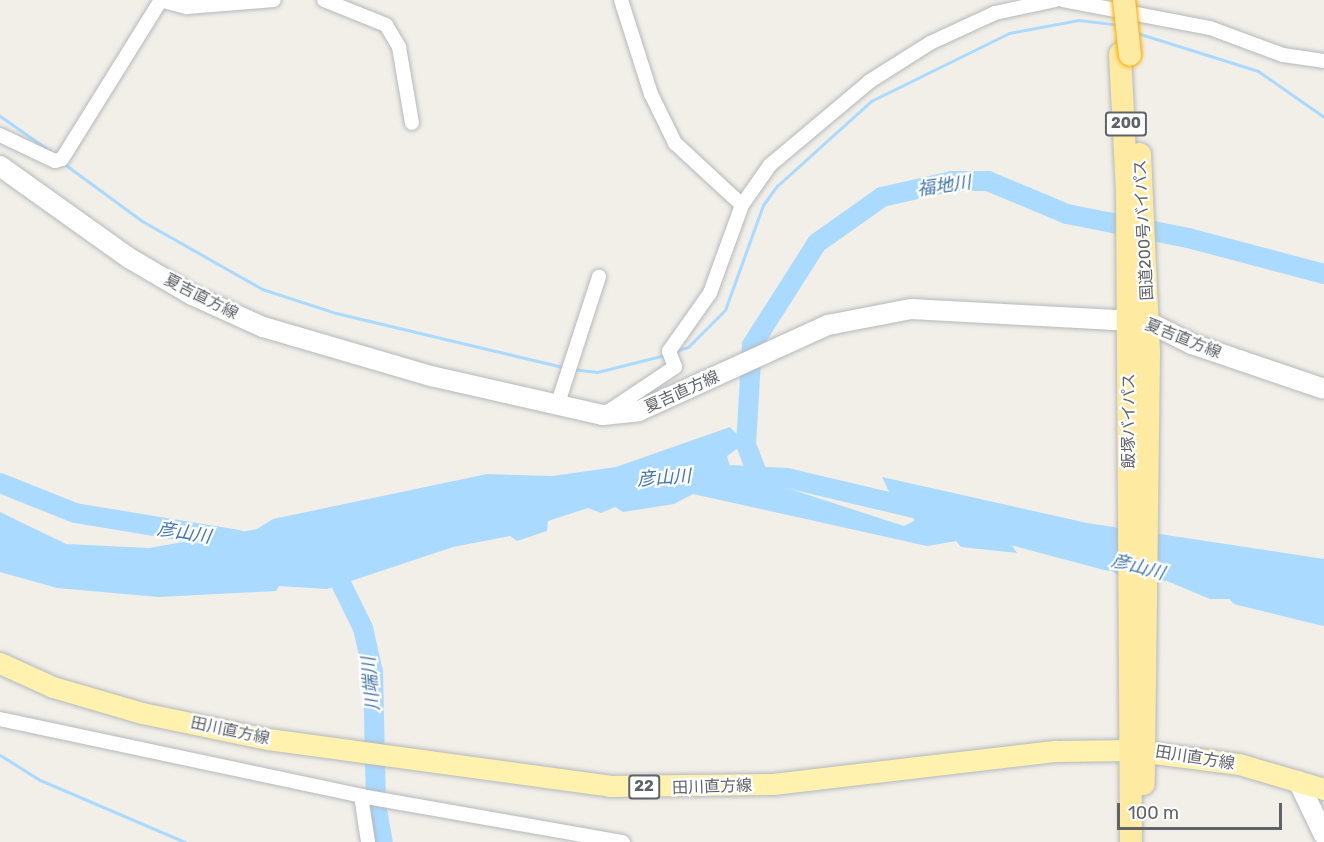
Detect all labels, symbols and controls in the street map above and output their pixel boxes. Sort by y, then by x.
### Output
road number: 200 [1104,112,1148,136]
street label: 国道200号バイパス [1131,159,1157,301]
water label: 福地川 [916,172,972,200]
street label: 夏吉直方線 [161,270,241,324]
street label: 夏吉直方線 [1142,315,1224,363]
street label: 夏吉直方線 [642,367,722,417]
street label: 飯塚バイパス [1119,373,1139,469]
water label: 彦山川 [636,465,692,491]
water label: 彦山川 [156,518,212,548]
water label: 彦山川 [1109,550,1167,584]
water label: 川端川 [358,656,384,712]
street label: 田川直方線 [189,713,271,749]
street label: 田川直方線 [1154,742,1236,774]
road number: 22 [628,775,660,799]
street label: 田川直方線 [672,776,752,798]
scale bar [1120,791,1285,829]
text: 100 m [1128,802,1179,824]

